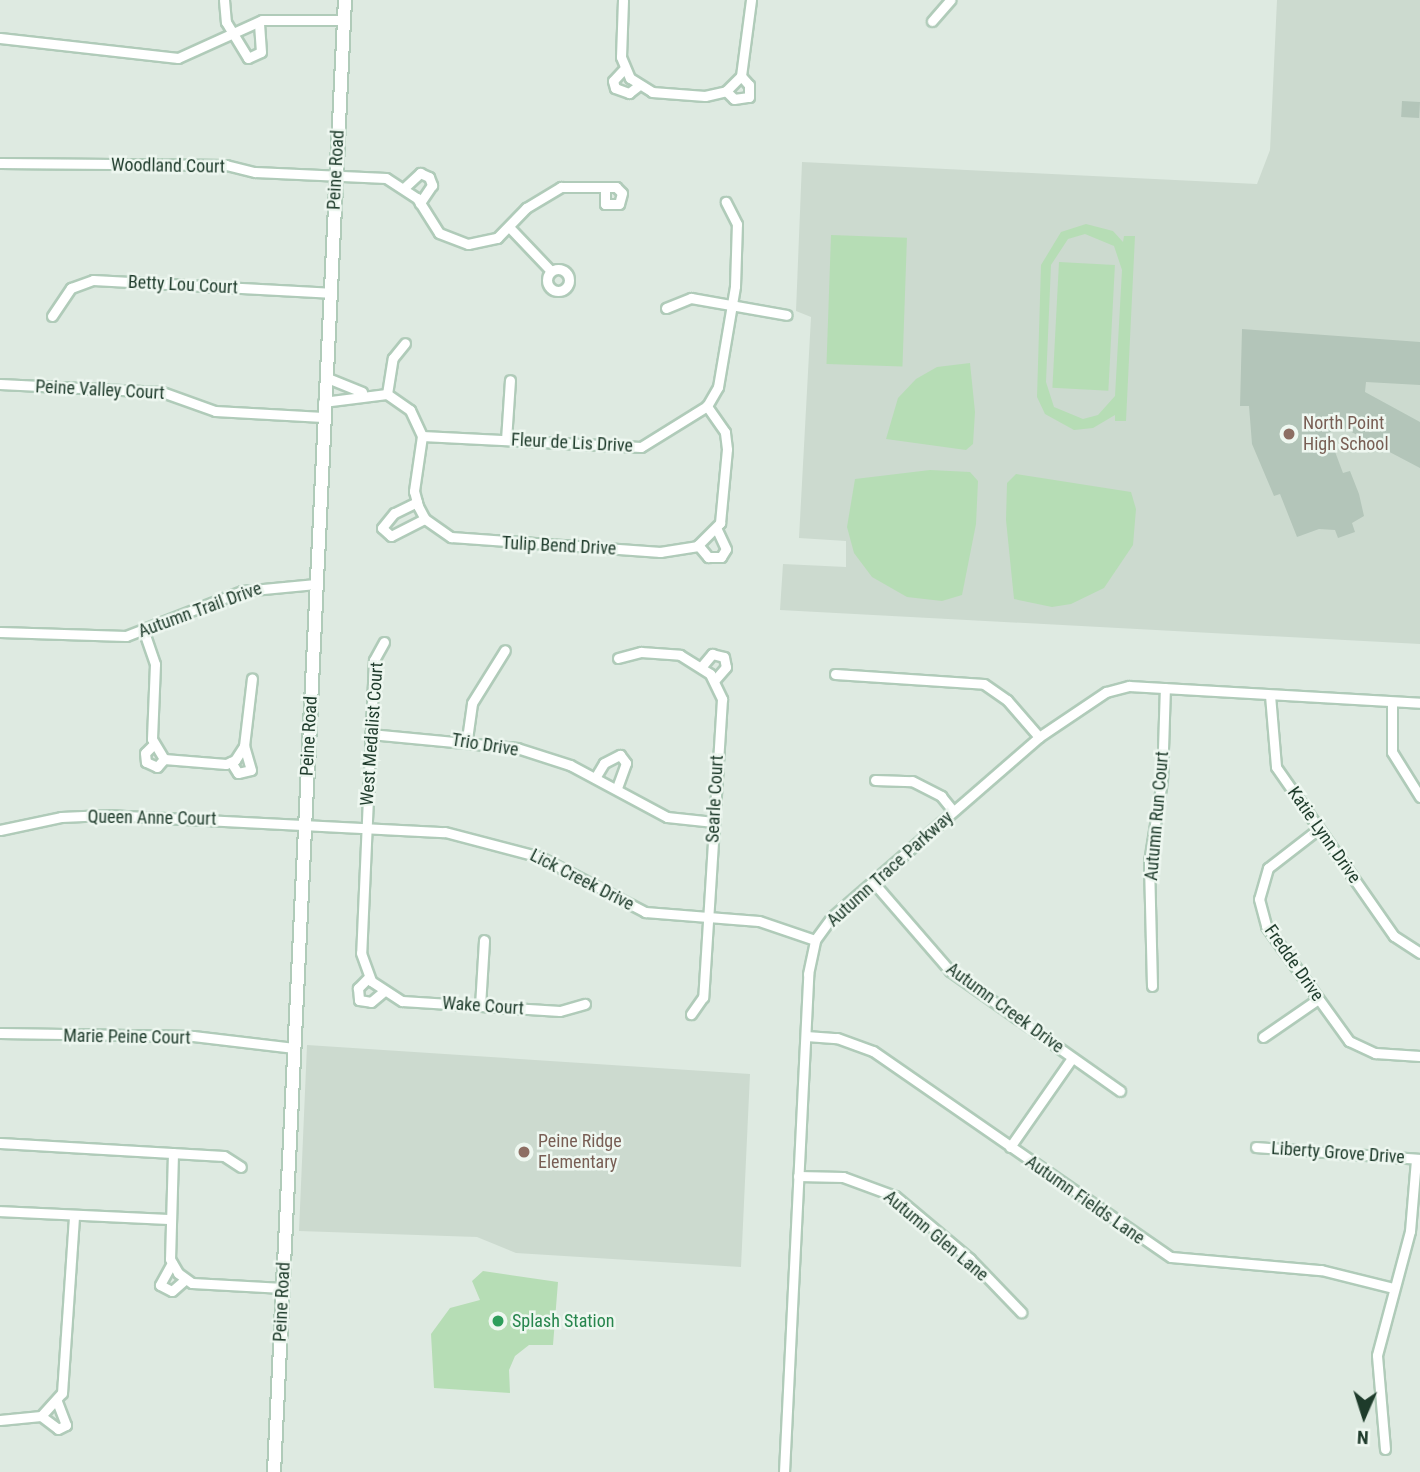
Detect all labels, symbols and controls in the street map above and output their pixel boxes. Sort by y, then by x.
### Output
street label: Peine Road [323,130,349,210]
street label: Woodland Court [111,154,225,178]
street label: Betty Lou Court [127,271,239,299]
street label: Peine Valley Court [35,376,165,404]
place label: North Point High School [1303,413,1389,456]
marker: North Point High School [1281,426,1297,442]
street label: Fleur de Lis Drive [511,429,633,457]
street label: Tulip Bend Drive [501,532,617,560]
street label: Autumn Trail Drive [135,578,265,642]
street label: West Medalist Court [356,661,388,807]
street label: Peine Road [296,696,322,776]
street label: Trio Drive [450,729,520,761]
street label: Autumn Run Court [1141,750,1173,882]
street label: Searle Court [702,755,728,843]
street label: Katie Lynn Drive [1283,783,1365,887]
street label: Queen Anne Court [87,806,217,830]
street label: Autumn Trace Parkway [822,807,958,931]
street label: Lick Creek Drive [526,845,638,915]
street label: Fredde Drive [1260,921,1328,1005]
street label: Autumn Creek Drive [942,958,1068,1058]
street label: Wake Court [441,992,525,1020]
street label: Marie Peine Court [63,1025,191,1049]
place label: Peine Ridge Elementary [538,1131,622,1174]
street label: Liberty Grove Drive [1271,1138,1405,1168]
marker: Peine Ridge Elementary [516,1144,532,1160]
street label: Autumn Fields Lane [1021,1151,1149,1249]
street label: Autumn Glen Lane [879,1186,993,1286]
street label: Peine Road [269,1262,295,1342]
place label: Splash Station [512,1310,614,1332]
marker: Splash Station [490,1313,506,1329]
north arrow [1329,1381,1399,1451]
text: N [1356,1426,1369,1449]

